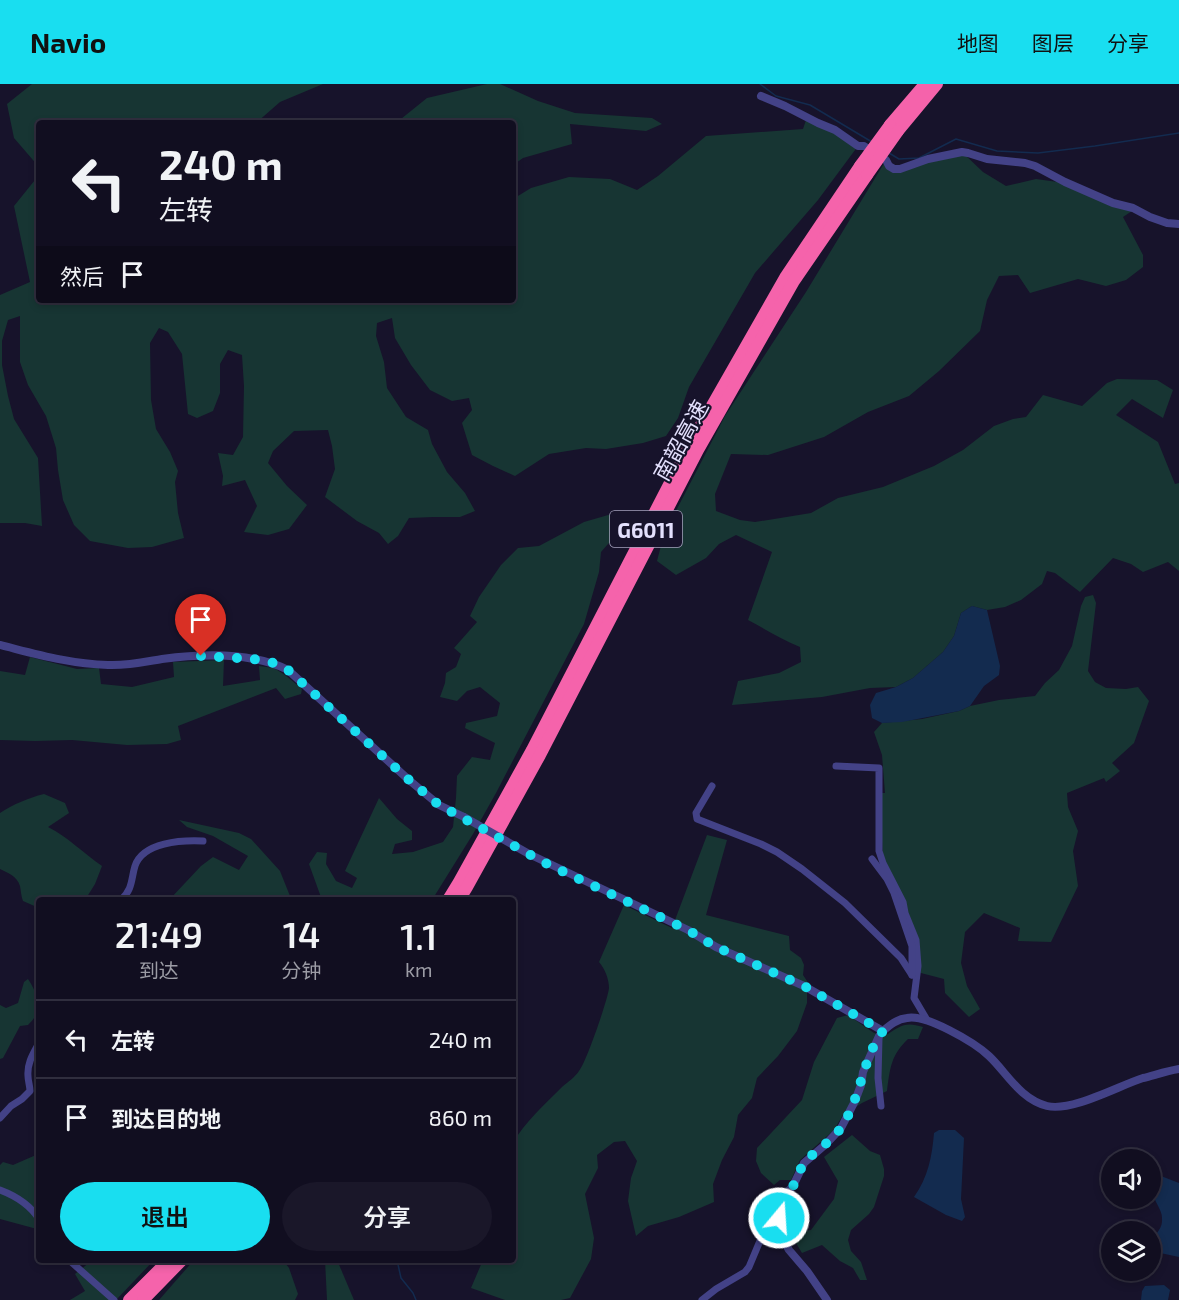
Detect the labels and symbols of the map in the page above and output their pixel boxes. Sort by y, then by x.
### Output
street label: 南韶高速 [647,395,713,485]
road number: G6011 [610,511,682,547]
pin [175,594,226,656]
position arrow [747,1186,811,1250]

